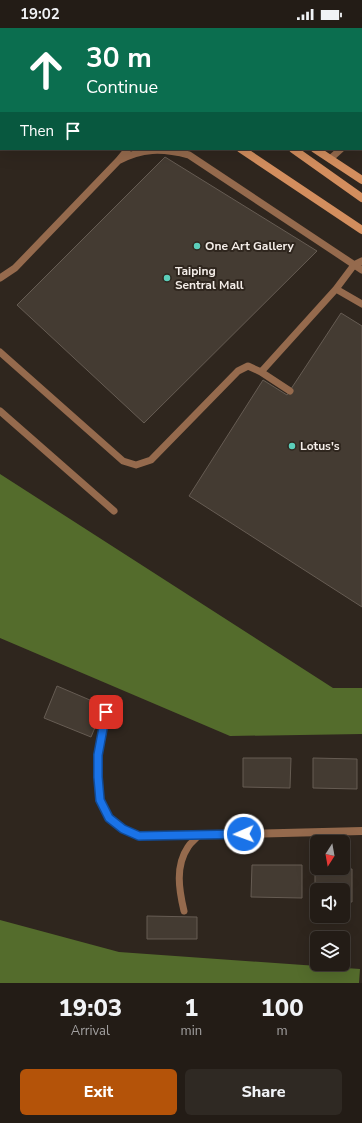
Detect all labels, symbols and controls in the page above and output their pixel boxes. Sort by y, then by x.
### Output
text: 19:02 [20,4,60,24]
text: 30 m [86,39,152,77]
icon: ahead [20,44,72,96]
text: Continue [86,75,158,99]
icon: arrive [62,120,84,142]
text: Then [20,121,54,141]
place label: One Art Gallery [205,238,295,254]
marker: One Art Gallery [192,241,202,251]
place label: Taiping Sentral Mall [175,263,244,293]
marker: Taiping Sentral Mall [162,273,172,283]
place label: Lotus's [300,438,340,454]
marker: Lotus's [287,441,297,451]
pin [89,695,123,729]
icon: arrive [95,701,117,723]
position arrow [223,813,265,855]
north arrow [310,835,350,875]
map controls [310,835,350,971]
button: sound [310,883,350,923]
button: layers [310,931,350,971]
text: 19:03 [58,992,122,1024]
text: 1 [184,992,199,1024]
text: 100 [260,992,304,1024]
text: Arrival [71,1022,110,1040]
text: min [181,1022,202,1040]
text: m [276,1022,288,1040]
button: Exit [20,1069,177,1115]
button: Share [185,1069,342,1115]

